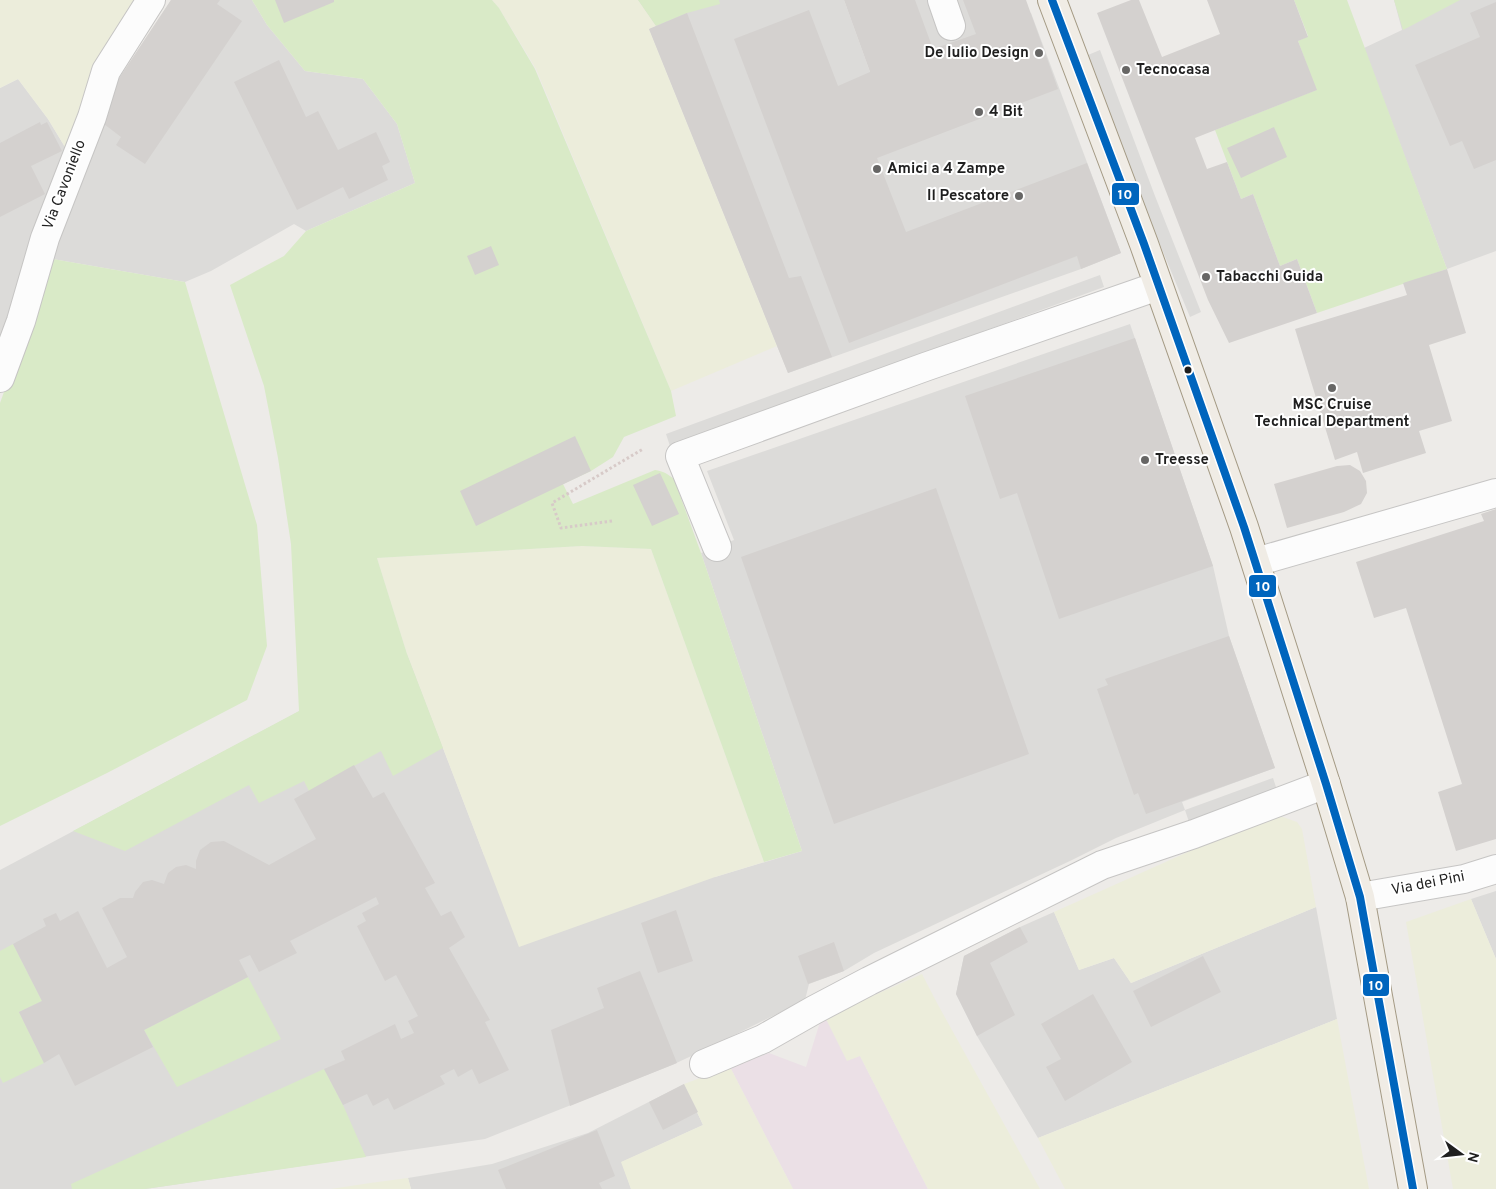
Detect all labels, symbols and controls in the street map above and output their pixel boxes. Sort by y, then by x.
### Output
place label: De Iulio Design [924,44,1029,63]
marker: De Iulio Design [1033,47,1045,59]
place label: Tecnocasa [1136,61,1210,80]
marker: Tecnocasa [1120,64,1132,76]
place label: 4 Bit [989,103,1023,122]
marker: 4 Bit [973,106,985,118]
street label: Via Cavoniello [39,137,91,233]
place label: Amici a 4 Zampe [887,160,1005,179]
marker: Amici a 4 Zampe [871,163,883,175]
line badge: 10 [1111,182,1140,206]
place label: Il Pescatore [927,187,1009,206]
text: 10 [1118,187,1132,204]
marker: Il Pescatore [1013,190,1025,202]
place label: Tabacchi Guida [1216,268,1323,287]
marker: Tabacchi Guida [1200,271,1212,283]
unlabelled marker [1183,365,1193,375]
marker: MSC Cruise Technical Department [1326,382,1338,394]
place label: MSC Cruise Technical Department [1255,396,1410,432]
place label: Treesse [1155,451,1209,470]
marker: Treesse [1139,454,1151,466]
line badge: 10 [1248,574,1277,598]
text: 10 [1256,579,1270,596]
street label: Via dei Pini [1390,868,1466,900]
line badge: 10 [1362,973,1390,997]
text: 10 [1369,978,1383,995]
north arrow [1436,1129,1486,1179]
text: N [1463,1150,1482,1164]

